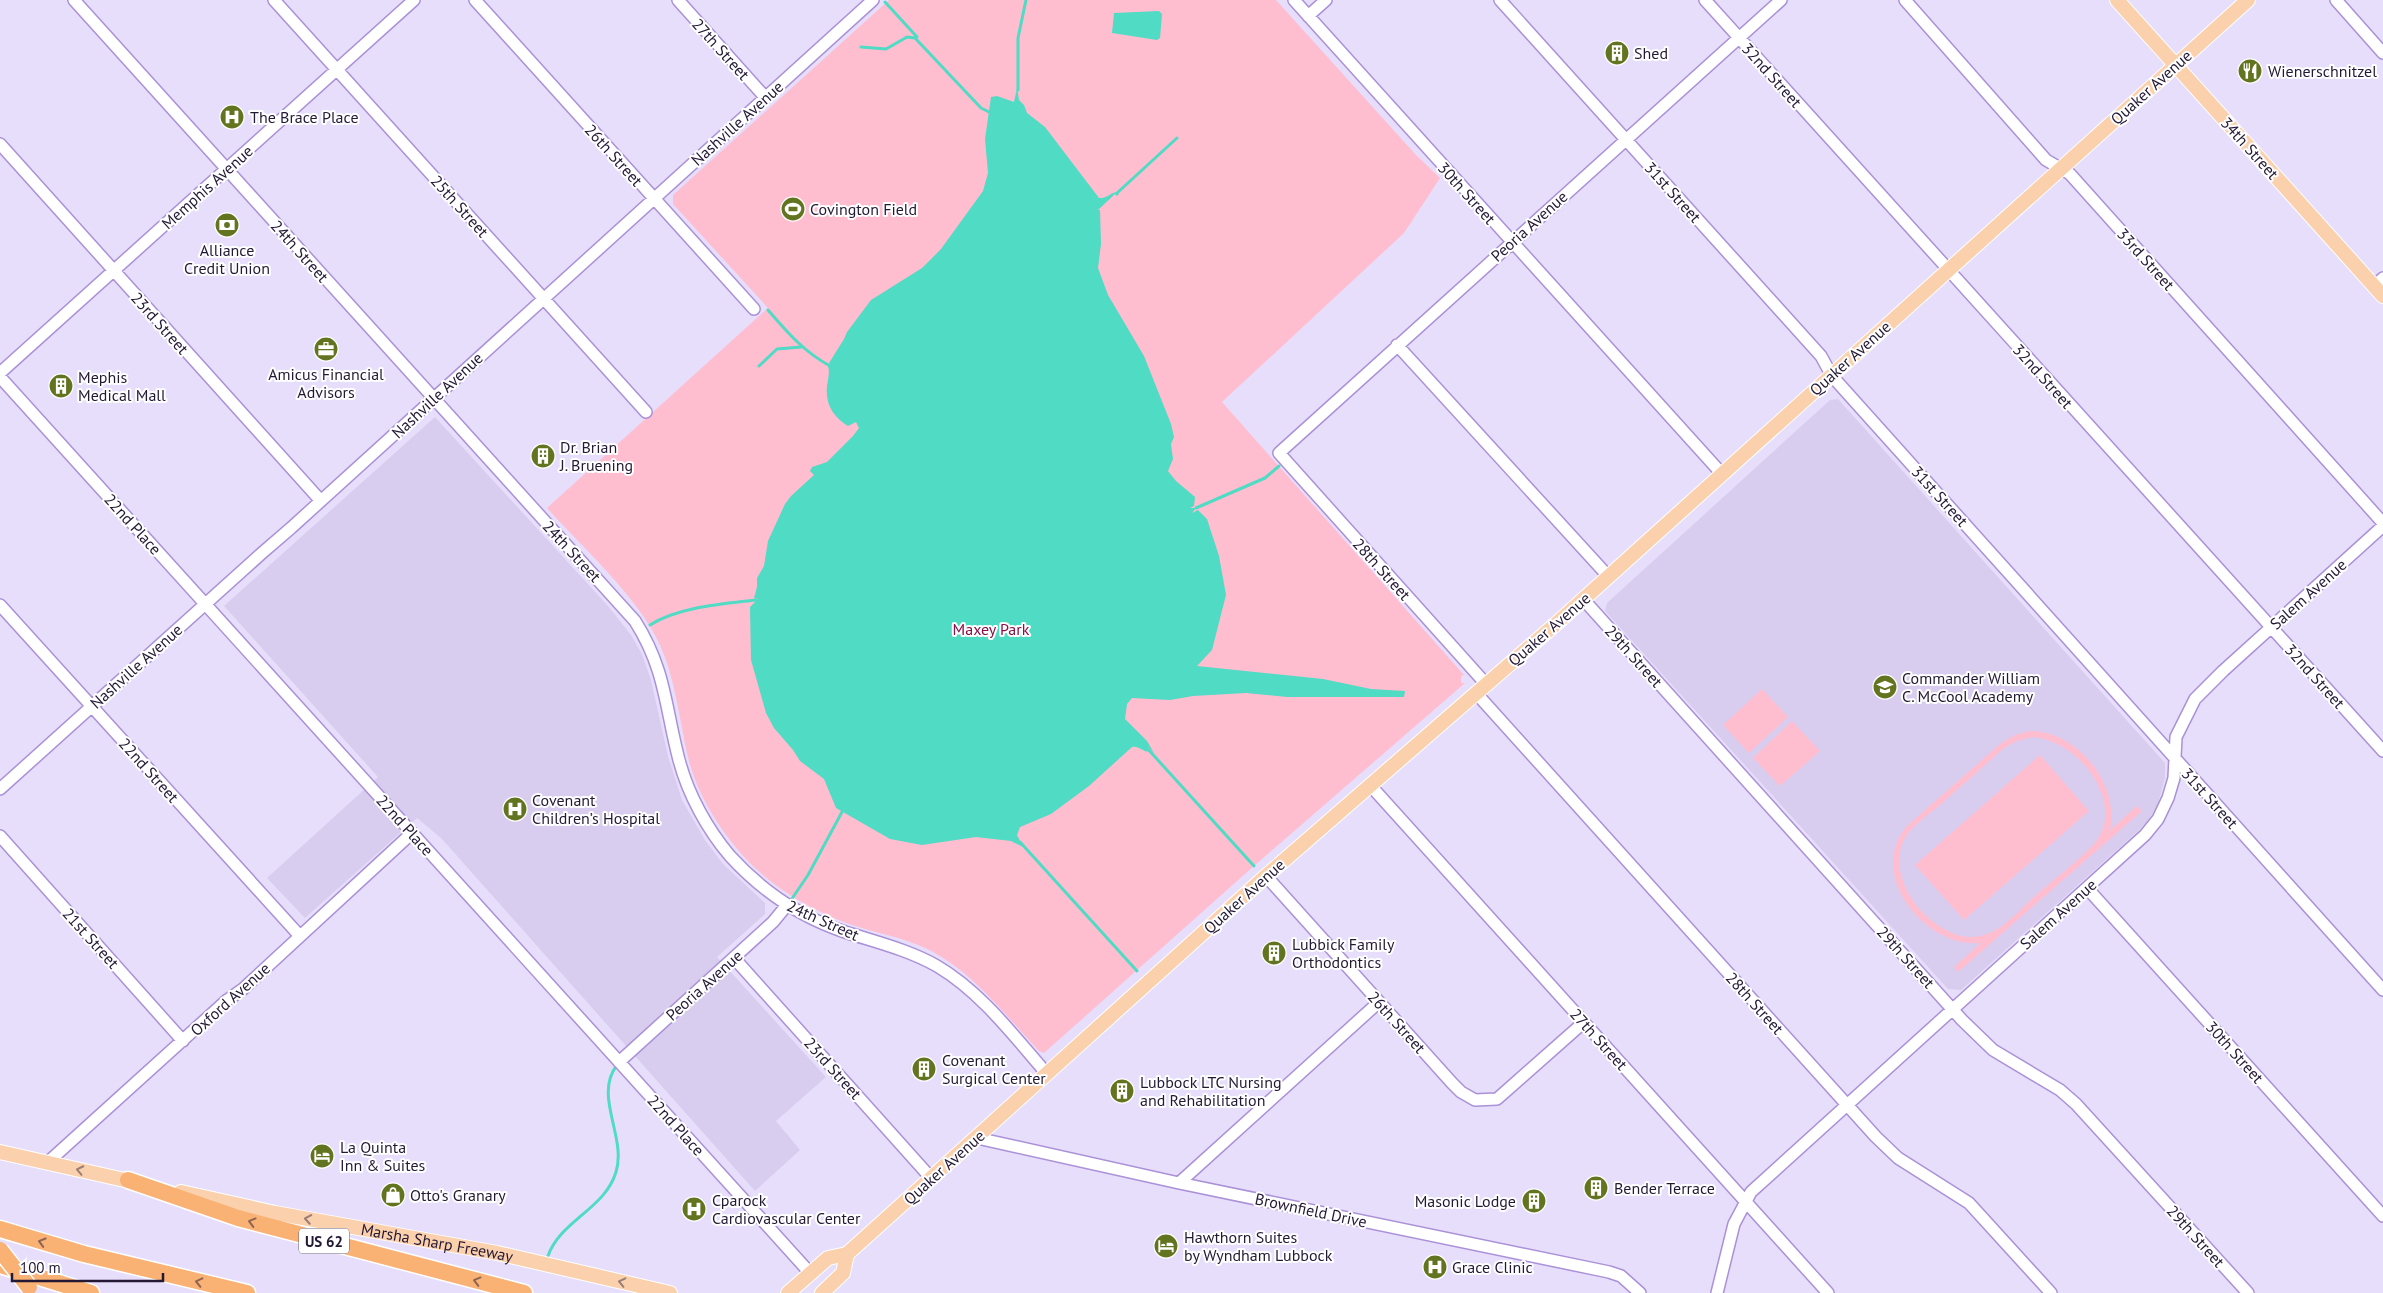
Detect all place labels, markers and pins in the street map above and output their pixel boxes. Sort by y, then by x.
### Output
building icon: Shed [1604,40,1630,66]
place label: Shed [1634,43,1668,63]
restaurant icon: Wienerschnitzel [2237,58,2263,84]
place label: Wienerschnitzel [2268,61,2377,81]
hospital icon: The Brace Place [219,104,245,130]
place label: The Brace Place [250,107,359,127]
sports icon: Covington Field [780,196,806,222]
place label: Covington Field [810,199,917,219]
bank icon: Alliance Credit Union [214,212,240,238]
place label: Alliance Credit Union [184,240,270,278]
office icon: Amicus Financial Advisors [313,336,339,362]
place label: Amicus Financial Advisors [268,364,384,402]
place label: Mephis Medical Mall [78,367,166,405]
building icon: Mephis Medical Mall [48,373,74,399]
place label: Dr. Brian J. Bruening [559,437,633,475]
building icon: Dr. Brian J. Bruening [530,443,556,469]
place label: Commander William C. McCool Academy [1902,668,2040,706]
school or university icon: Commander William C. McCool Academy [1872,674,1898,700]
place label: Covenant Children’s Hospital [532,790,660,828]
hospital icon: Covenant Children’s Hospital [502,796,528,822]
place label: Lubbick Family Orthodontics [1292,934,1395,972]
building icon: Lubbick Family Orthodontics [1261,940,1287,966]
place label: Covenant Surgical Center [942,1050,1046,1088]
building icon: Covenant Surgical Center [911,1056,937,1082]
place label: Lubbock LTC Nursing and Rehabilitation [1140,1072,1282,1110]
building icon: Lubbock LTC Nursing and Rehabilitation [1109,1078,1135,1104]
place label: La Quinta Inn & Suites [340,1137,426,1175]
hotel icon: La Quinta Inn & Suites [309,1143,335,1169]
building icon: Bender Terrace [1583,1175,1609,1201]
place label: Bender Terrace [1614,1178,1715,1198]
shop icon: Otto's Granary [380,1182,406,1208]
place label: Otto's Granary [410,1185,506,1205]
building icon: Masonic Lodge [1521,1188,1547,1214]
place label: Cparock Cardiovascular Center [712,1190,861,1228]
place label: Masonic Lodge [1415,1191,1516,1211]
hospital icon: Cparock Cardiovascular Center [681,1196,707,1222]
place label: Hawthorn Suites by Wyndham Lubbock [1184,1227,1333,1265]
hotel icon: Hawthorn Suites by Wyndham Lubbock [1153,1233,1179,1259]
hospital icon: Grace Clinic [1422,1254,1448,1280]
place label: Grace Clinic [1452,1257,1533,1277]

